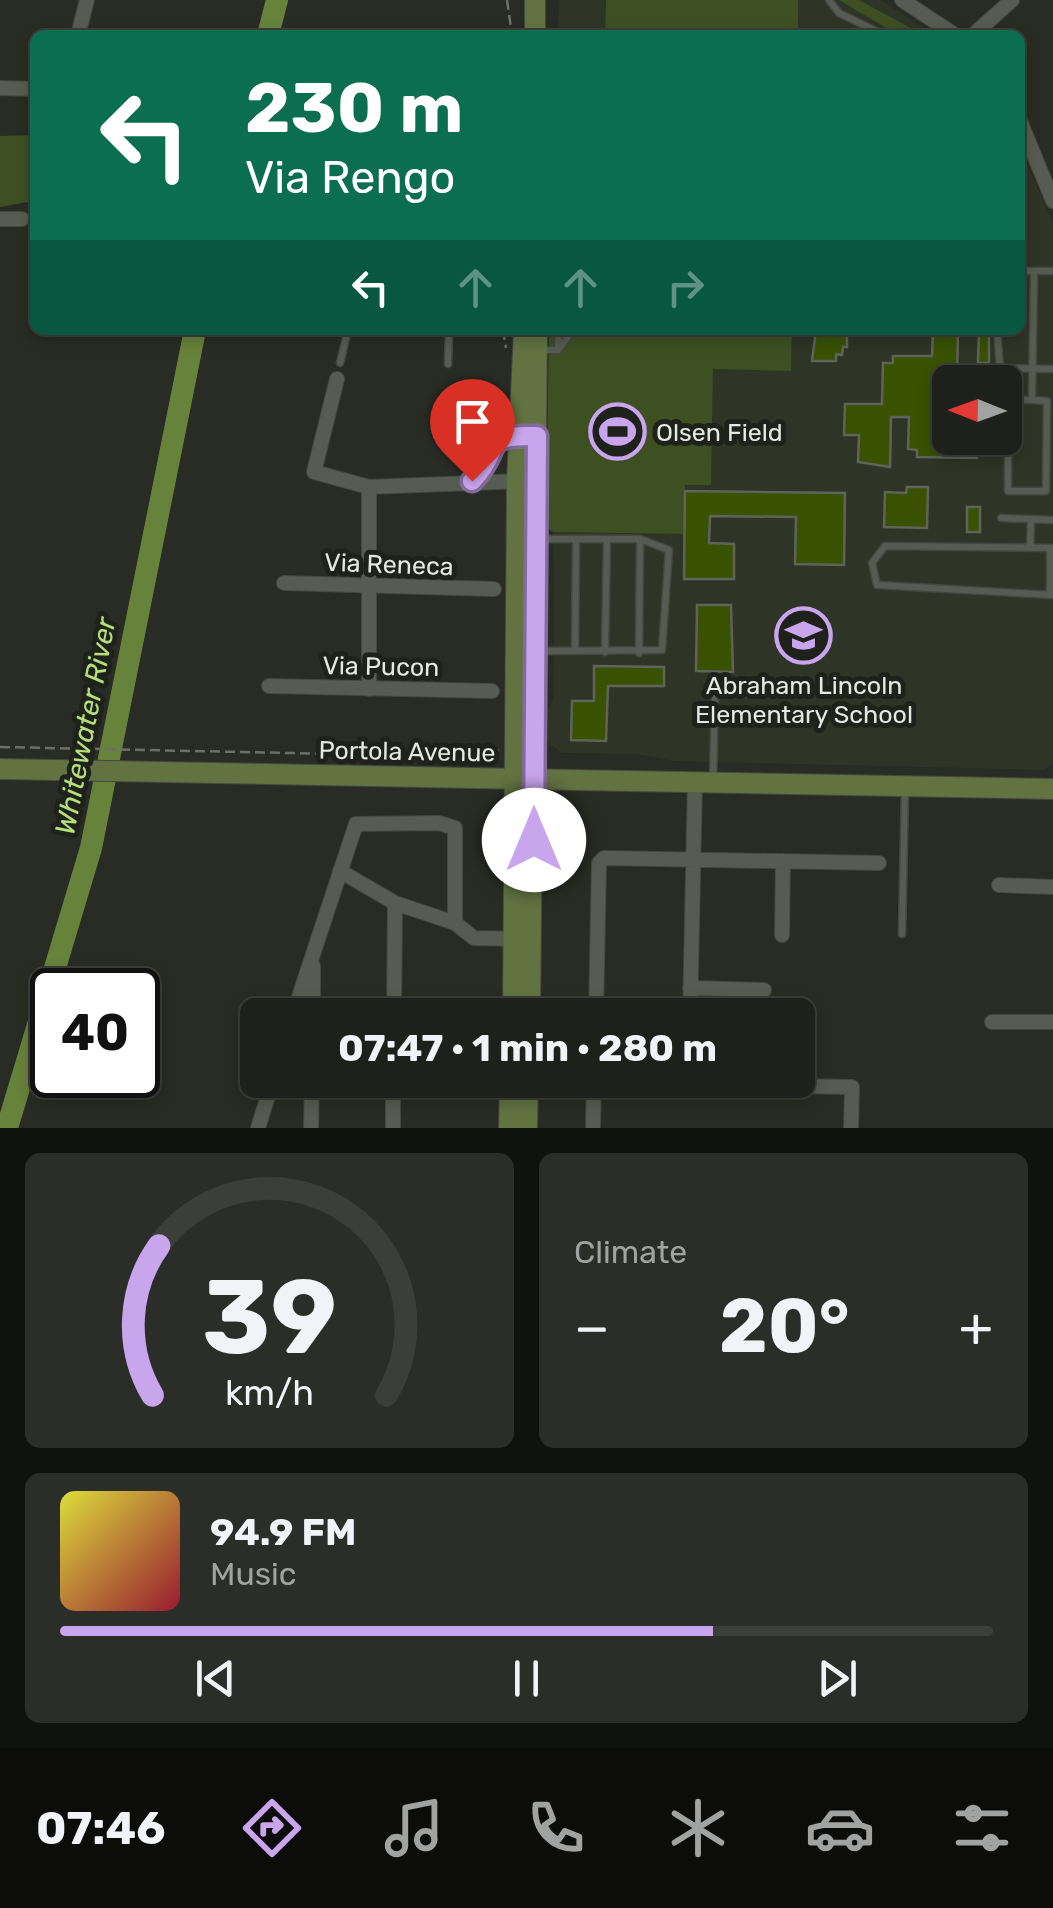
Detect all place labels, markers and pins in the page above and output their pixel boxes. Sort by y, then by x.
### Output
pin [430,379,515,482]
sports icon: Olsen Field [587,402,647,462]
place label: Olsen Field [656,418,783,447]
school or university icon: Abraham Lincoln Elementary School [774,606,834,666]
place label: Abraham Lincoln Elementary School [695,671,913,729]

